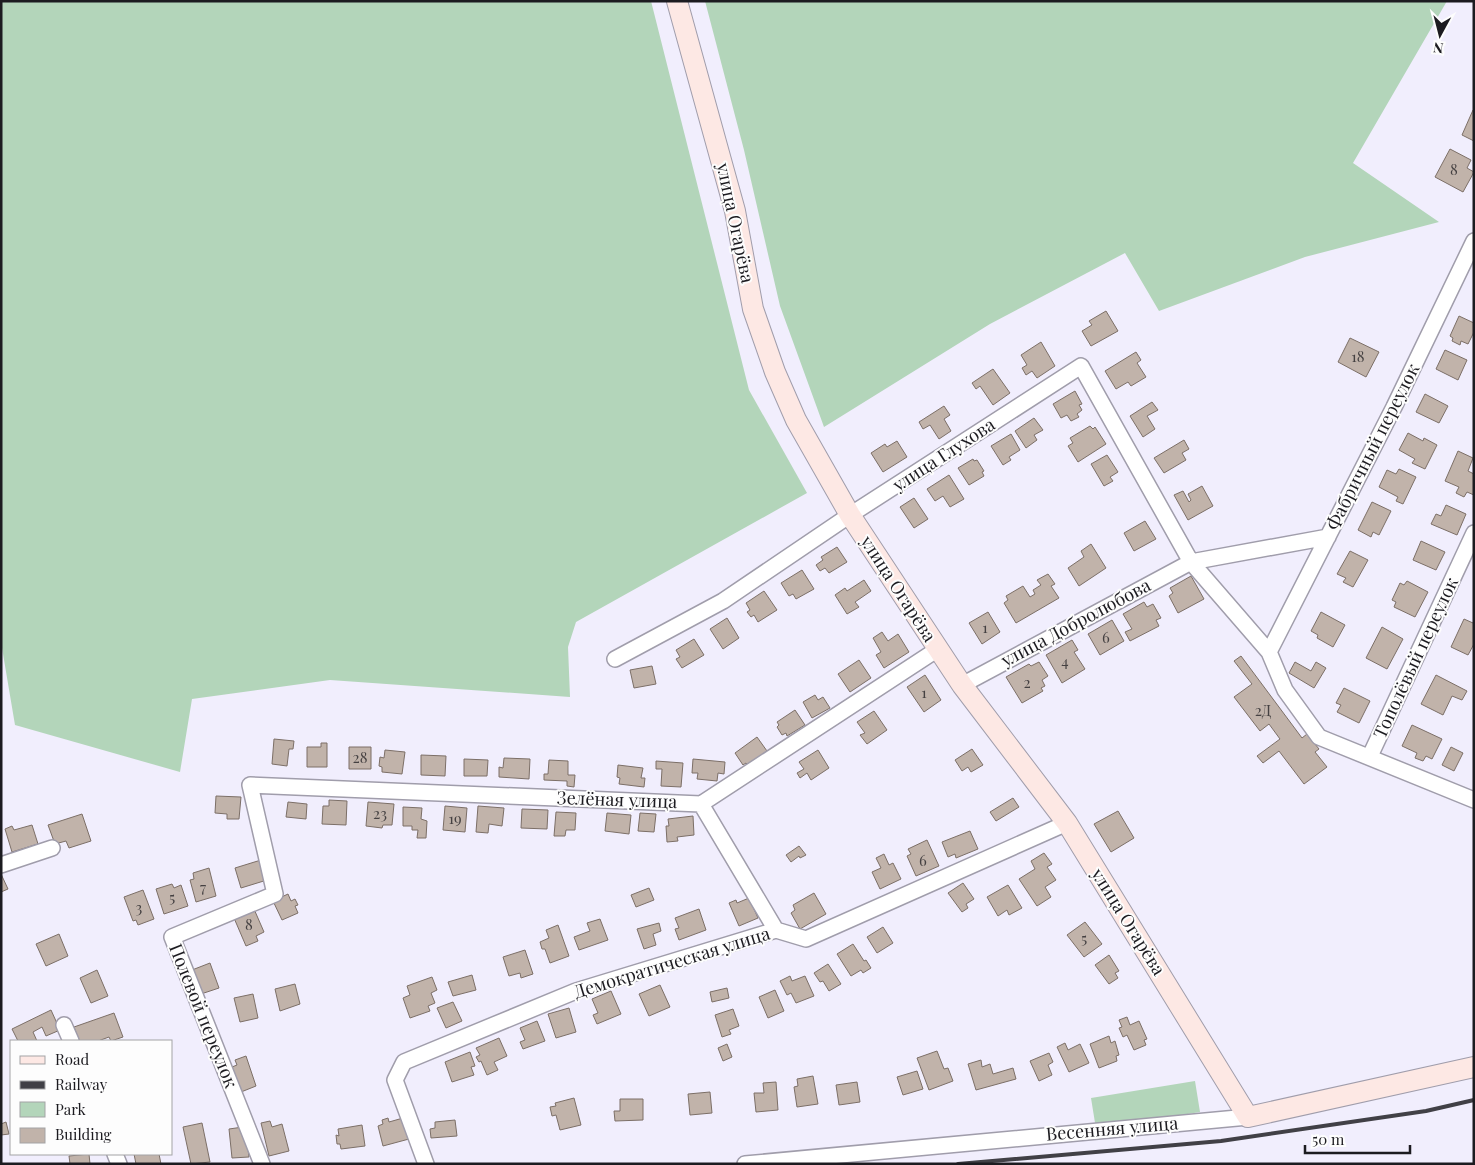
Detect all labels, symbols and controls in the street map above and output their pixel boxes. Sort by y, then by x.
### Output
north arrow [1415,10,1465,60]
text: N [1432,38,1445,58]
house number: 8 [1450,159,1458,179]
street label: улица Огарёва [711,160,760,285]
house number: 18 [1351,346,1365,366]
street label: Фабричный переулок [1320,359,1424,534]
street label: улица Глухова [887,412,999,497]
street label: улица Огарёва [855,530,942,646]
street label: улица Добролюбова [996,572,1155,672]
street label: Тополёвый переулок [1367,573,1463,742]
house number: 1 [982,617,988,637]
house number: 6 [1102,627,1110,647]
house number: 4 [1061,651,1069,671]
house number: 2 [1023,672,1031,692]
house number: 1 [921,682,927,702]
house number: 2Д [1255,700,1272,720]
house number: 28 [353,747,368,767]
street label: Зелёная улица [556,785,678,813]
house number: 23 [373,803,387,823]
house number: 19 [448,808,462,828]
house number: 6 [919,850,927,870]
street label: улица Огарёва [1086,862,1171,980]
house number: 7 [200,877,206,897]
house number: 5 [169,887,175,907]
house number: 3 [136,897,143,917]
house number: 8 [245,914,253,934]
street label: Демократическая улица [571,921,773,1003]
house number: 5 [1081,928,1087,948]
street label: Полевой переулок [164,940,244,1091]
legend [10,1040,172,1155]
text: Road [55,1049,89,1069]
text: Railway [55,1074,108,1094]
text: Park [55,1099,87,1119]
street label: Весенняя улица [1045,1110,1179,1146]
scale bar [1305,1122,1410,1154]
text: Building [55,1124,112,1144]
text: 50 m [1312,1129,1345,1149]

